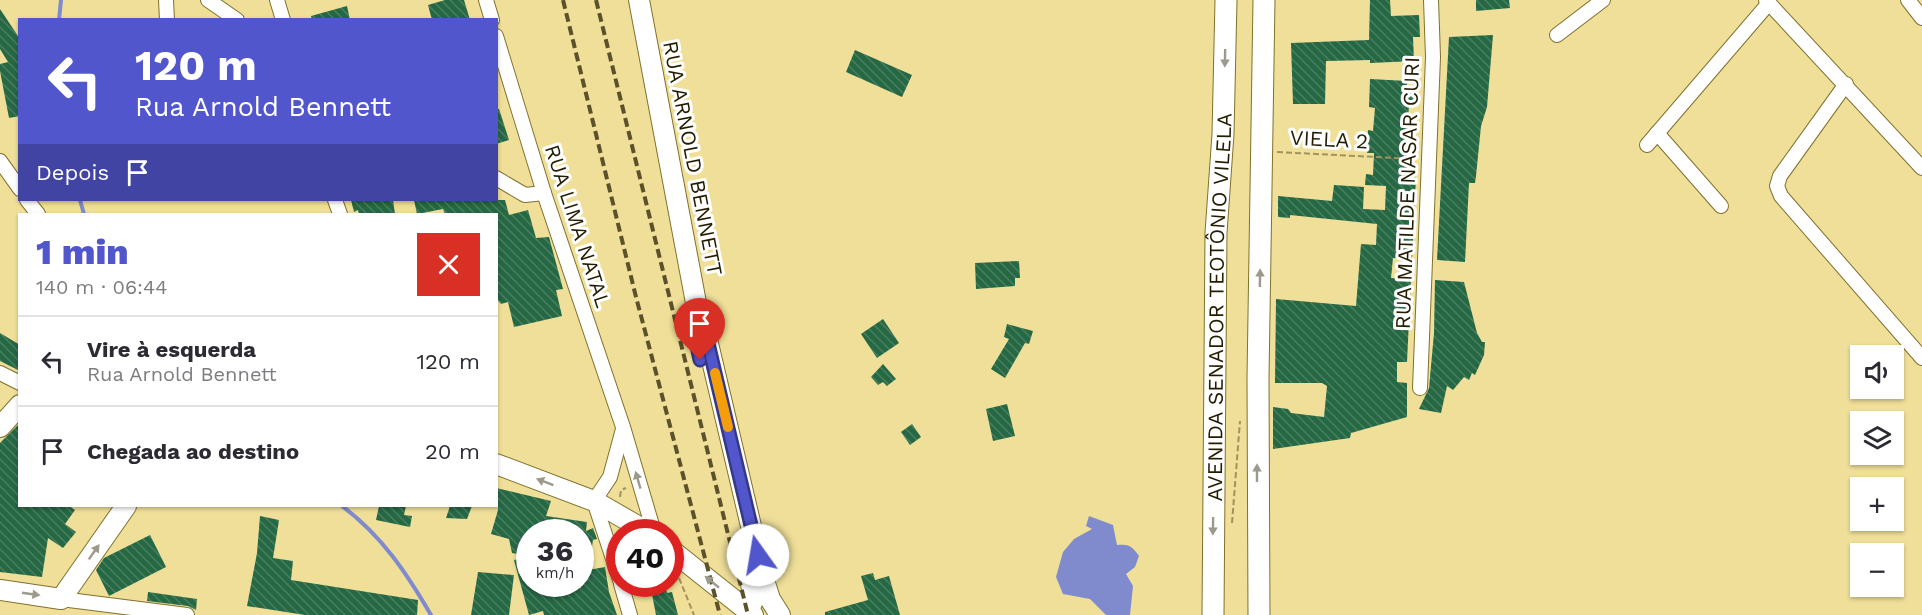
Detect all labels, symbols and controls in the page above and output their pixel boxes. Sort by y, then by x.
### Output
street label: RUA ARNOLD BENNETT [658,39,728,278]
text: 120 m [135,41,257,90]
icon: left [36,42,114,120]
one-way arrow [1220,49,1229,68]
street label: RUA MATILDE NASAR CURI [1390,56,1424,330]
text: Rua Arnold Bennett [135,91,391,123]
street label: AVENIDA SENADOR TEOTÔNIO VILELA [1201,112,1236,502]
street label: VIELA 2 [1289,124,1369,154]
street label: RUA LIMA NATAL [540,141,616,311]
icon: arrive [121,156,154,189]
text: Depois [36,160,109,185]
text: 1 min [36,231,129,273]
button: close [417,233,480,296]
one-way arrow [1255,268,1265,287]
text: 140 m · 06:44 [36,275,167,299]
pin [674,298,725,360]
icon: arrive [683,307,716,340]
text: Vire à esquerda [87,337,256,362]
icon: left [36,345,69,378]
map controls [1850,345,1904,597]
button: sound [1850,345,1904,399]
text: 120 m [416,349,480,374]
text: Rua Arnold Bennett [87,362,277,386]
button: layers [1850,411,1904,465]
icon: arrive [36,435,69,468]
text: Chegada ao destino [87,439,299,464]
text: 20 m [425,439,480,464]
one-way arrow [1252,463,1262,482]
one-way arrow [633,471,642,489]
one-way arrow [536,477,554,487]
button: + [1850,477,1904,531]
one-way arrow [1208,517,1218,536]
speed limit sign: 40 [606,519,684,597]
position arrow [726,523,790,587]
text: 36 [537,533,573,568]
button: − [1850,543,1904,597]
one-way arrow [88,544,99,560]
text: km/h [536,564,574,582]
one-way arrow [705,576,720,589]
one-way arrow [21,590,40,599]

